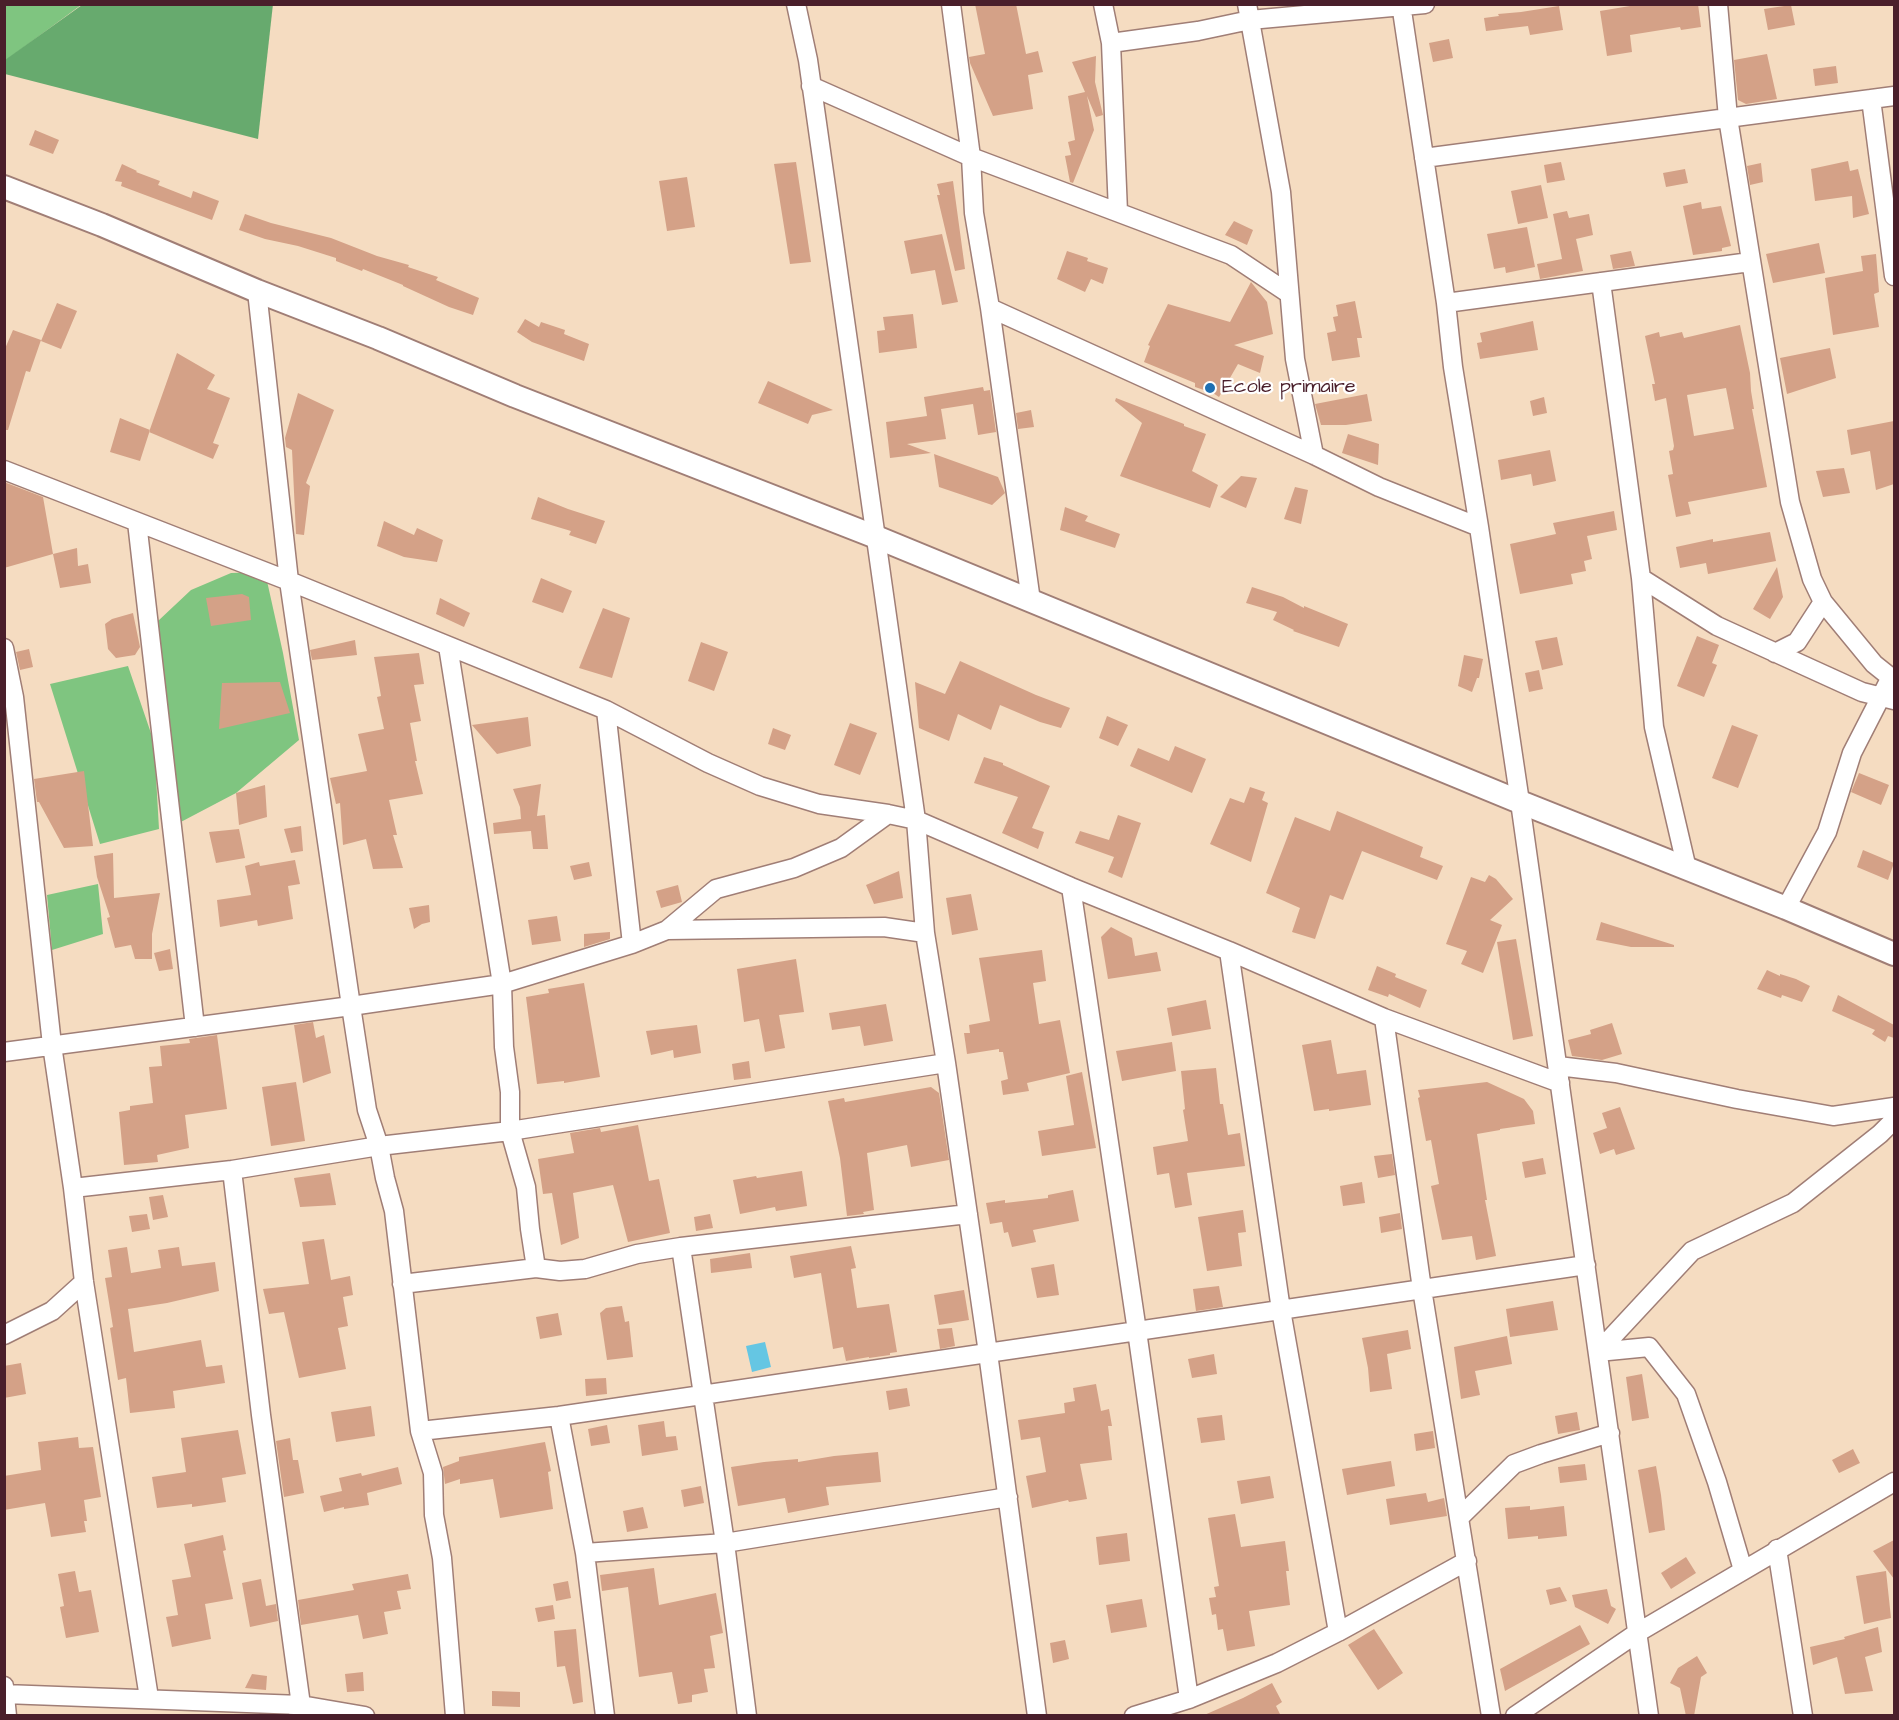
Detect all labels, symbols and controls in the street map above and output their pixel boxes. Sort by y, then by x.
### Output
place label: Ecole primaire [1222,376,1356,400]
marker: Ecole primaire [1203,381,1217,395]

